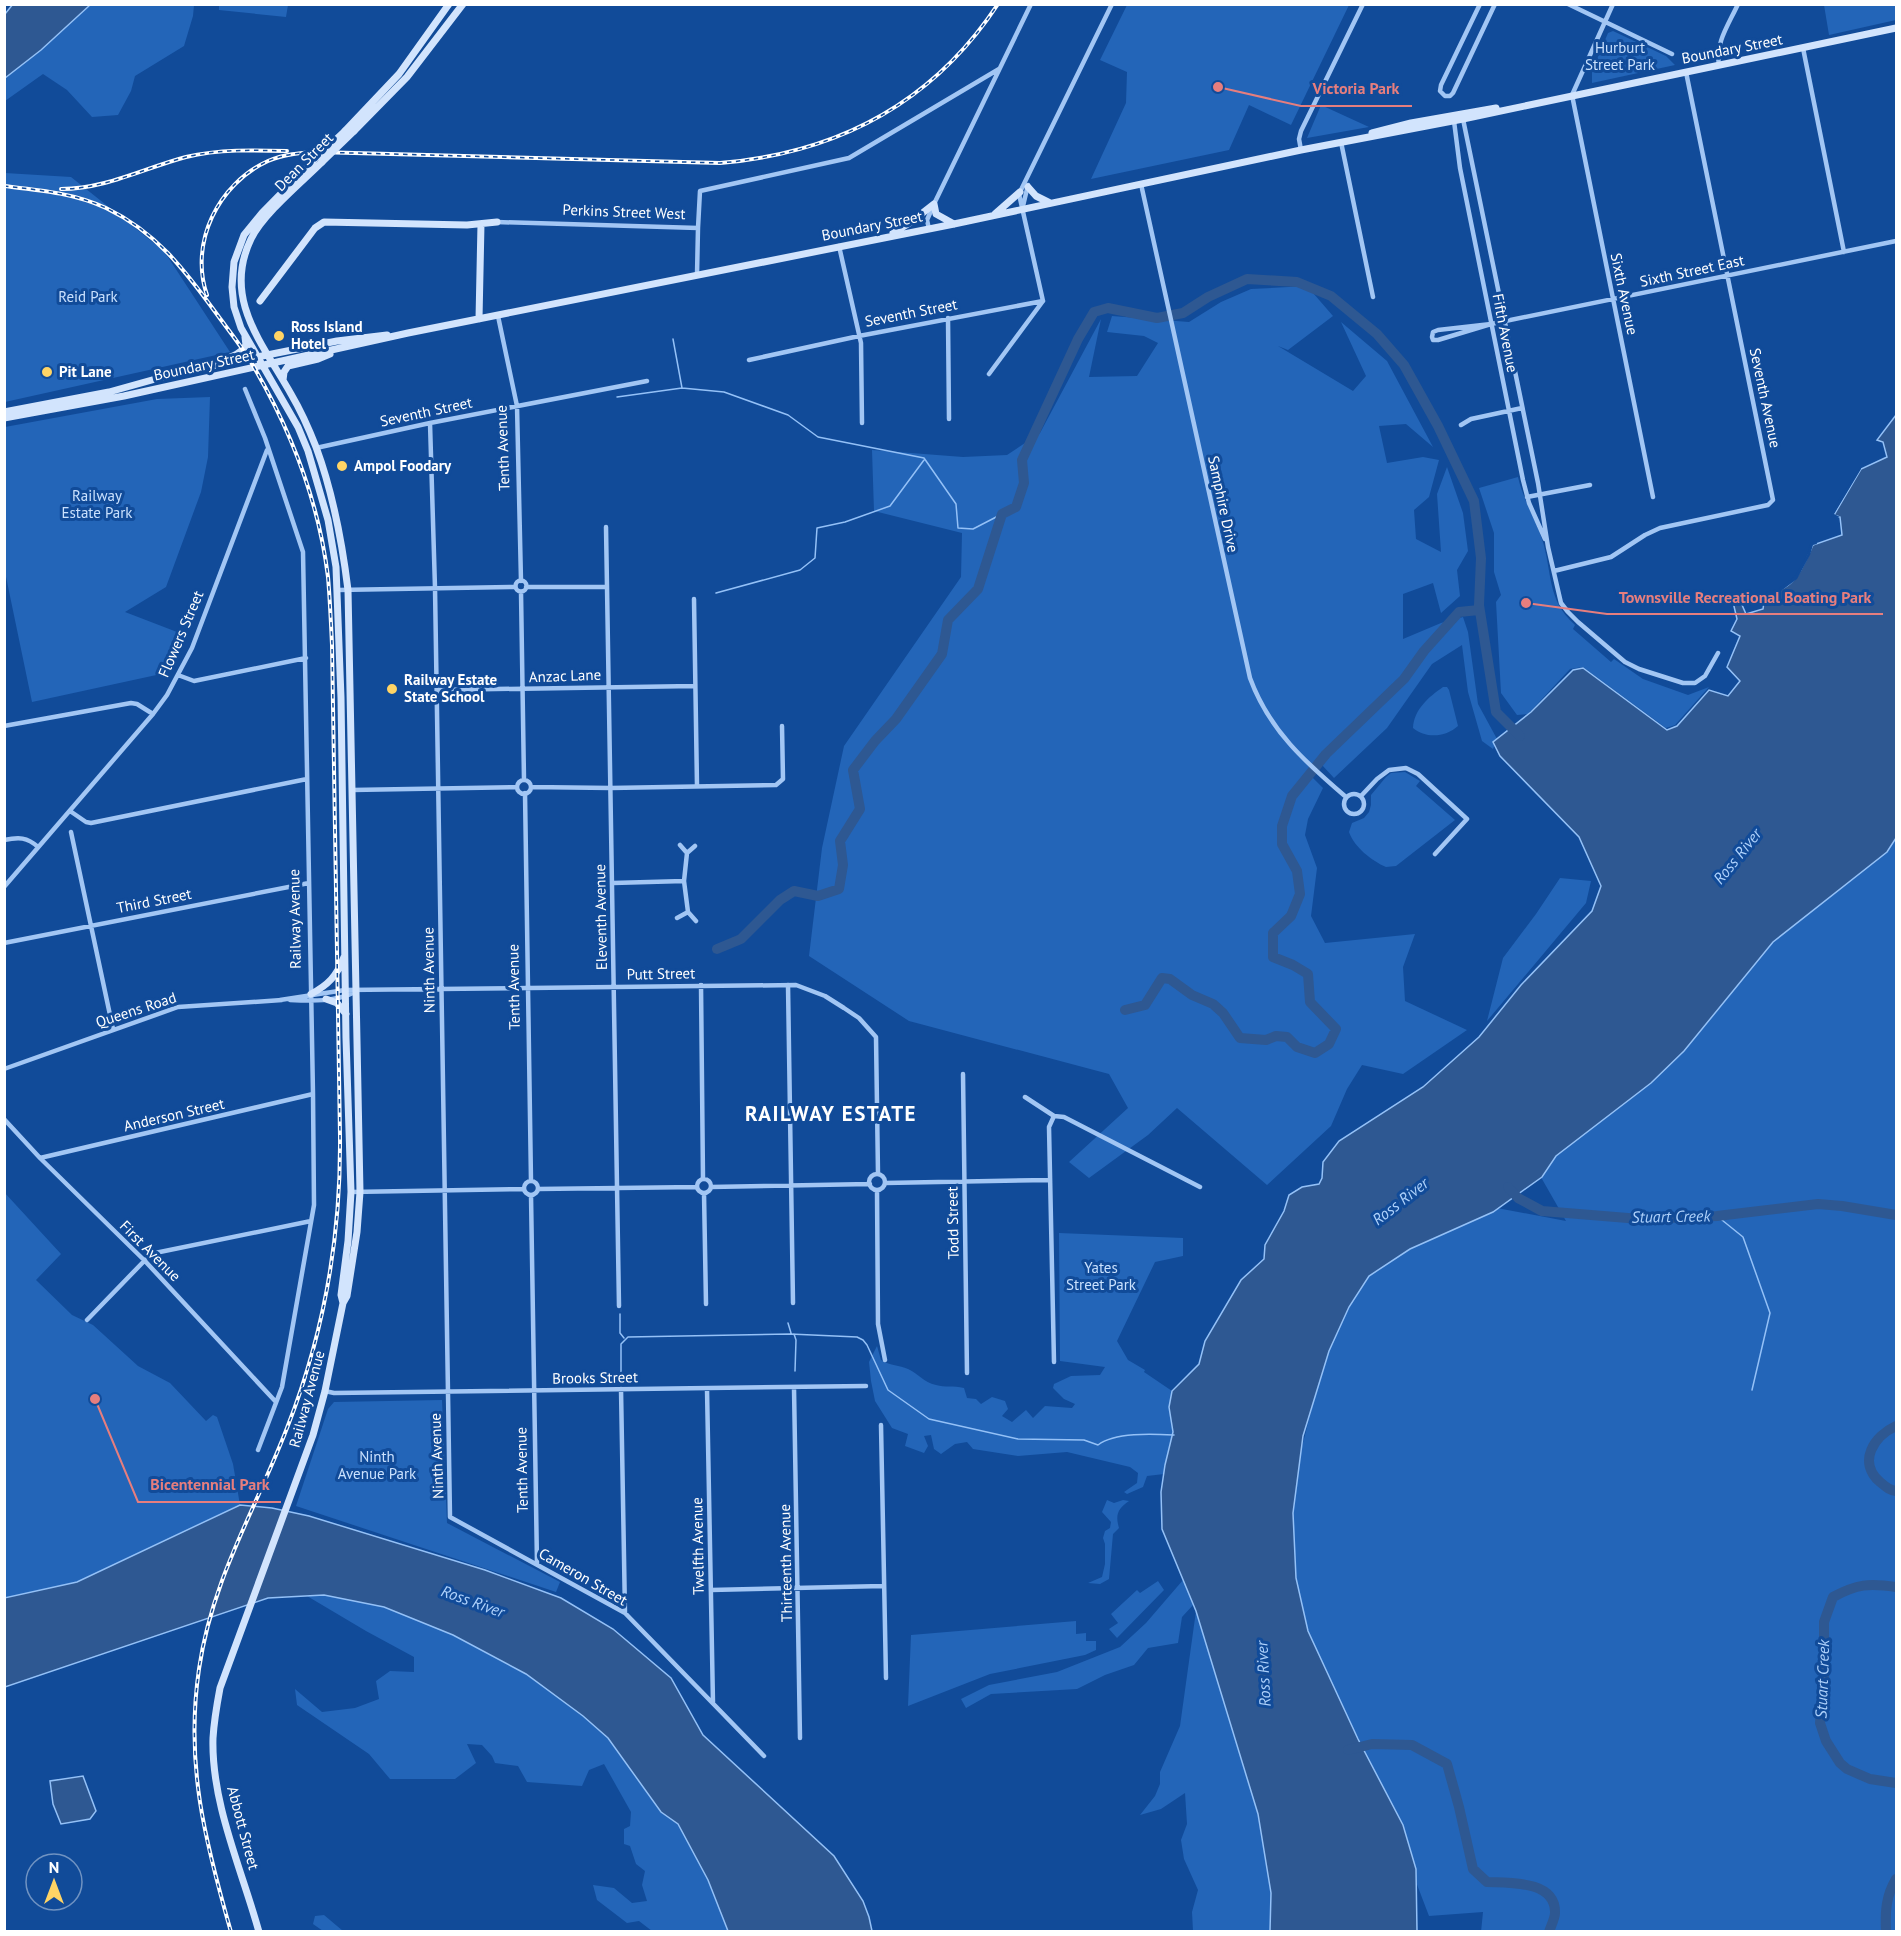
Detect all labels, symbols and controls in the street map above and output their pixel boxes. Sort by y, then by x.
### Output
street label: Boundary Street [1680,29,1784,68]
park label: Hurburt Street Park [1585,38,1656,74]
callout: Victoria Park [1301,72,1412,106]
text: Victoria Park [1312,78,1400,98]
street label: Dean Street [270,128,337,195]
street label: Perkins Street West [562,200,686,223]
street label: Boundary Street [820,206,924,245]
street label: Sixth Street East [1638,250,1746,291]
street label: Sixth Avenue [1607,251,1642,337]
park label: Reid Park [58,287,119,306]
street label: Fifth Avenue [1489,292,1522,374]
street label: Seventh Street [863,294,959,331]
place label: Ross Island Hotel [291,317,363,353]
marker: Ross Island Hotel [272,329,286,343]
street label: Boundary Street [152,345,256,384]
street label: Seventh Avenue [1746,346,1785,450]
place label: Pit Lane [59,362,112,381]
marker: Pit Lane [40,365,54,379]
street label: Seventh Street [378,392,474,431]
street label: Tenth Avenue [492,405,513,491]
street label: Samphire Drive [1204,454,1243,554]
place label: Ampol Foodary [354,456,452,475]
marker: Ampol Foodary [335,459,349,473]
park label: Railway Estate Park [61,486,133,522]
callout: Townsville Recreational Boating Park [1607,580,1883,614]
text: Townsville Recreational Boating Park [1619,587,1872,607]
street label: Flowers Street [154,588,207,680]
street label: Anzac Lane [529,665,601,686]
place label: Railway Estate State School [404,670,498,706]
marker: Railway Estate State School [385,682,399,696]
water label: Ross River [1709,823,1767,888]
street label: Eleventh Avenue [590,864,611,970]
street label: Railway Avenue [284,869,305,969]
street label: Third Street [115,884,193,917]
street label: Ninth Avenue [418,927,439,1013]
street label: Tenth Avenue [503,944,524,1030]
street label: Putt Street [627,963,695,984]
street label: Queens Road [93,988,179,1031]
street label: Anderson Street [122,1094,226,1135]
district label: RAILWAY ESTATE [745,1100,917,1127]
water label: Ross River [1368,1172,1433,1229]
street label: Todd Street [942,1186,963,1260]
water label: Stuart Creek [1631,1205,1711,1227]
street label: First Avenue [116,1216,185,1285]
park label: Yates Street Park [1066,1258,1137,1294]
street label: Railway Avenue [284,1348,329,1450]
street label: Brooks Street [552,1367,638,1388]
street label: Ninth Avenue [426,1413,447,1499]
street label: Tenth Avenue [511,1427,532,1513]
park label: Ninth Avenue Park [338,1447,417,1483]
callout: Bicentennial Park [138,1468,281,1502]
text: Bicentennial Park [150,1474,270,1494]
street label: Twelfth Avenue [687,1497,708,1595]
street label: Thirteenth Avenue [775,1504,796,1622]
street label: Cameron Street [536,1544,631,1610]
water label: Ross River [439,1580,509,1622]
water label: Stuart Creek [1811,1638,1833,1719]
water label: Ross River [1251,1639,1275,1707]
street label: Abbott Street [223,1784,264,1872]
north arrow [24,1852,84,1912]
text: N [49,1857,59,1877]

